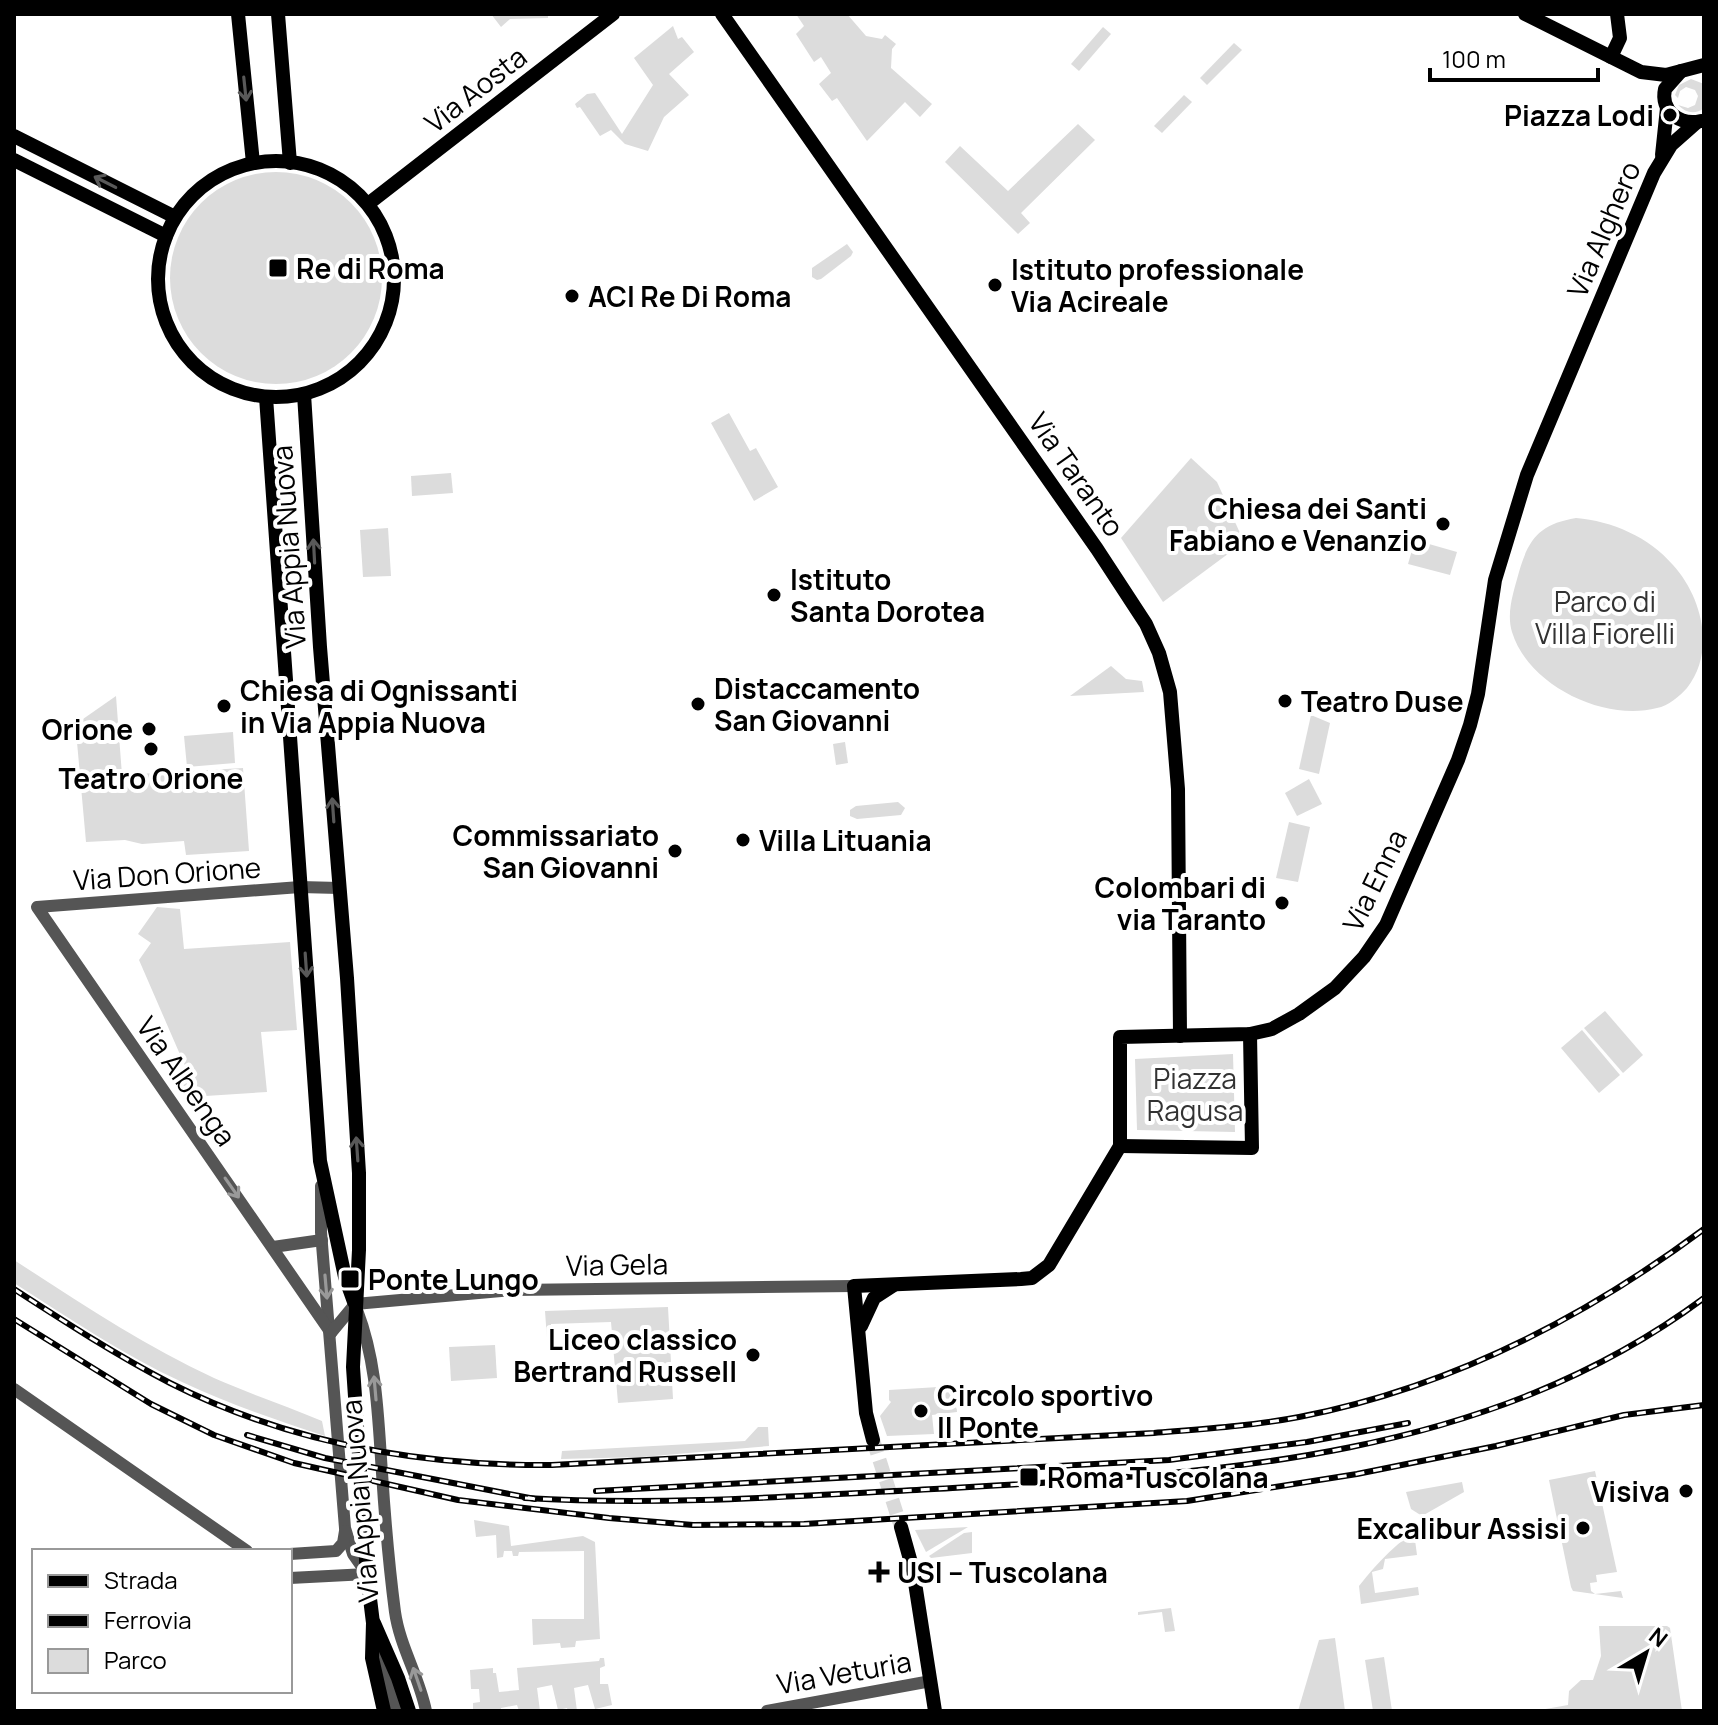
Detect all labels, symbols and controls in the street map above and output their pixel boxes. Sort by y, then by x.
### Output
scale bar [1430,32,1598,82]
street label: Via Aosta [416,37,534,141]
text: 100 m [1442,42,1506,75]
one-way arrow [238,75,253,102]
place label: Piazza Lodi [1504,96,1654,134]
marker: Piazza Lodi [1661,106,1679,124]
street label: Via Alghero [1557,155,1649,303]
one-way arrow [94,173,118,189]
place label: Re di Roma [296,249,445,287]
place label: Istituto professionale Via Acireale [1011,250,1304,320]
marker: Re di Roma [267,257,289,279]
marker: Istituto professionale Via Acireale [986,276,1004,294]
place label: ACI Re Di Roma [588,277,791,315]
marker: ACI Re Di Roma [563,287,581,305]
street label: Via Taranto [1020,404,1134,544]
street label: Via Appia Nuova [262,444,314,650]
place label: Chiesa dei Santi Fabiano e Venanzio [1169,489,1427,559]
marker: Chiesa dei Santi Fabiano e Venanzio [1434,515,1452,533]
one-way arrow [306,538,321,565]
place label: Istituto Santa Dorotea [790,560,985,630]
park label: Parco di Villa Fiorelli [1535,582,1675,652]
marker: Istituto Santa Dorotea [765,586,783,604]
place label: Distaccamento San Giovanni [714,669,920,739]
place label: Chiesa di Ognissanti in Via Appia Nuova [240,671,518,741]
place label: Teatro Duse [1301,682,1464,720]
marker: Teatro Duse [1276,692,1294,710]
marker: Distaccamento San Giovanni [689,695,707,713]
marker: Chiesa di Ognissanti in Via Appia Nuova [215,697,233,715]
place label: Orione [42,710,133,748]
marker: Orione [140,720,158,738]
marker: Teatro Orione [142,740,160,758]
place label: Teatro Orione [59,759,243,797]
one-way arrow [325,797,340,824]
place label: Commissariato San Giovanni [453,816,659,886]
place label: Villa Lituania [759,821,932,859]
street label: Via Enna [1333,823,1415,937]
marker: Villa Lituania [734,831,752,849]
marker: Commissariato San Giovanni [666,842,684,860]
street label: Via Don Orione [72,847,262,899]
place label: Colombari di via Taranto [1095,868,1266,938]
marker: Colombari di via Taranto [1273,894,1291,912]
one-way arrow [299,951,314,978]
street label: Via Albenga [129,1009,245,1153]
park label: Piazza Ragusa [1147,1059,1243,1129]
one-way arrow [349,1136,364,1163]
one-way arrow [224,1176,240,1198]
street label: Via Gela [566,1244,668,1284]
place label: Ponte Lungo [368,1260,539,1298]
marker: Ponte Lungo [339,1268,361,1290]
one-way arrow [319,1273,334,1300]
place label: Liceo classico Bertrand Russell [513,1320,737,1390]
marker: Liceo classico Bertrand Russell [744,1346,762,1364]
one-way arrow [367,1375,382,1402]
place label: Circolo sportivo Il Ponte [937,1376,1153,1446]
street label: Via Appia Nuova [331,1398,387,1604]
marker: Circolo sportivo Il Ponte [912,1402,930,1420]
place label: Roma Tuscolana [1047,1458,1269,1496]
marker: Roma Tuscolana [1018,1466,1040,1488]
place label: Visiva [1591,1472,1670,1510]
marker: Visiva [1677,1482,1695,1500]
place label: Excalibur Assisi [1356,1509,1567,1547]
marker: Excalibur Assisi [1574,1519,1592,1537]
legend [32,1549,292,1693]
place label: USI – Tuscolana [897,1553,1108,1591]
marker: USI – Tuscolana [868,1561,890,1583]
text: Strada [104,1563,177,1596]
text: Ferrovia [104,1603,192,1636]
north arrow [1606,1613,1686,1693]
text: N [1643,1621,1674,1654]
street label: Via Veturia [774,1642,914,1702]
text: Parco [104,1643,167,1676]
one-way arrow [409,1667,424,1692]

